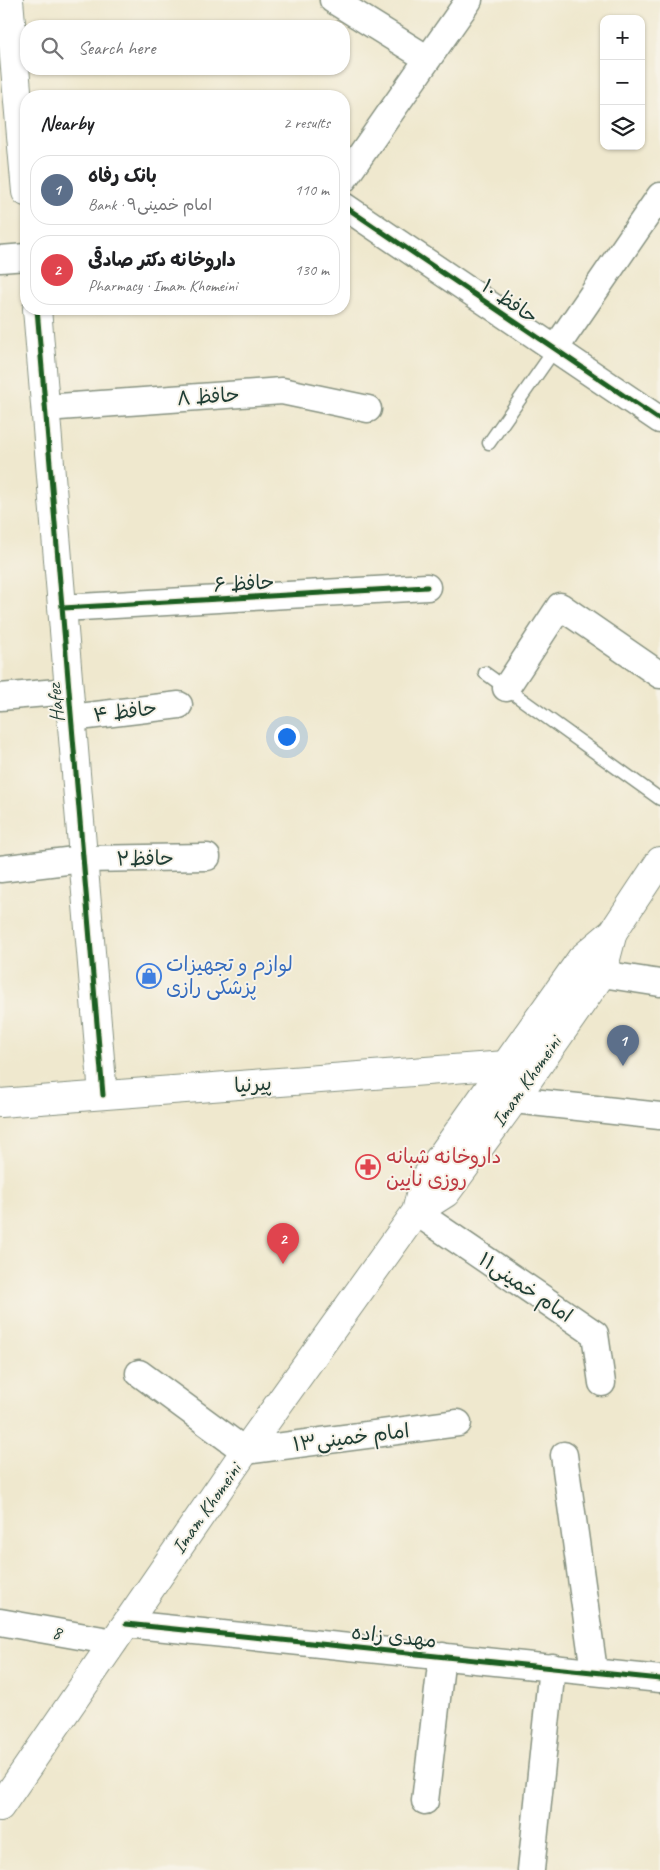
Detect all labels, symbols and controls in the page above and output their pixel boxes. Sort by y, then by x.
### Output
map controls [600,15,645,150]
button: + [600,15,645,60]
search box [20,20,350,75]
icon: search [38,34,66,62]
text: Search here [78,36,155,60]
button: − [600,60,645,105]
button: layers [600,105,645,150]
text: Nearby [40,110,93,136]
text: 2 results [283,113,330,133]
text: بانک رفاه [88,164,157,188]
text: 1 [53,180,61,200]
text: 110 m [295,180,329,200]
text: Bank · امام خمینی۹ [88,195,212,215]
text: داروخانه دکتر صادقی [88,248,236,272]
text: 2 [53,260,61,280]
text: 130 m [295,260,329,280]
street label: حافظ ۱۰ [477,274,543,329]
text: Pharmacy · Imam Khomeini [88,276,237,296]
street label: حافظ ۸ [176,382,240,411]
street label: حافظ ۶ [213,569,275,598]
street label: Hafez [41,681,70,723]
street label: حافظ ۴ [92,695,158,728]
your location [274,724,300,750]
street label: حافظ۲ [116,846,174,871]
place label: لوازم و تجهیزات پزشکی رازی [166,952,293,1000]
shop icon: لوازم و تجهیزات پزشکی رازی [136,963,162,989]
pin: 1 [607,1025,639,1066]
street label: Imam Khomeini [486,1029,568,1132]
street label: پیرنیا [233,1071,273,1098]
place label: داروخانه شبانه روزی نایین [386,1144,501,1192]
pharmacy icon: داروخانه شبانه روزی نایین [355,1154,381,1180]
pin: 2 [267,1223,299,1264]
street label: امام خمینی۱۱ [473,1247,578,1330]
street label: امام خمینی۱۳ [291,1418,411,1459]
street label: Imam Khomeini [166,1456,248,1559]
street label: 8 [50,1619,65,1646]
street label: مهدی زاده [350,1620,438,1653]

